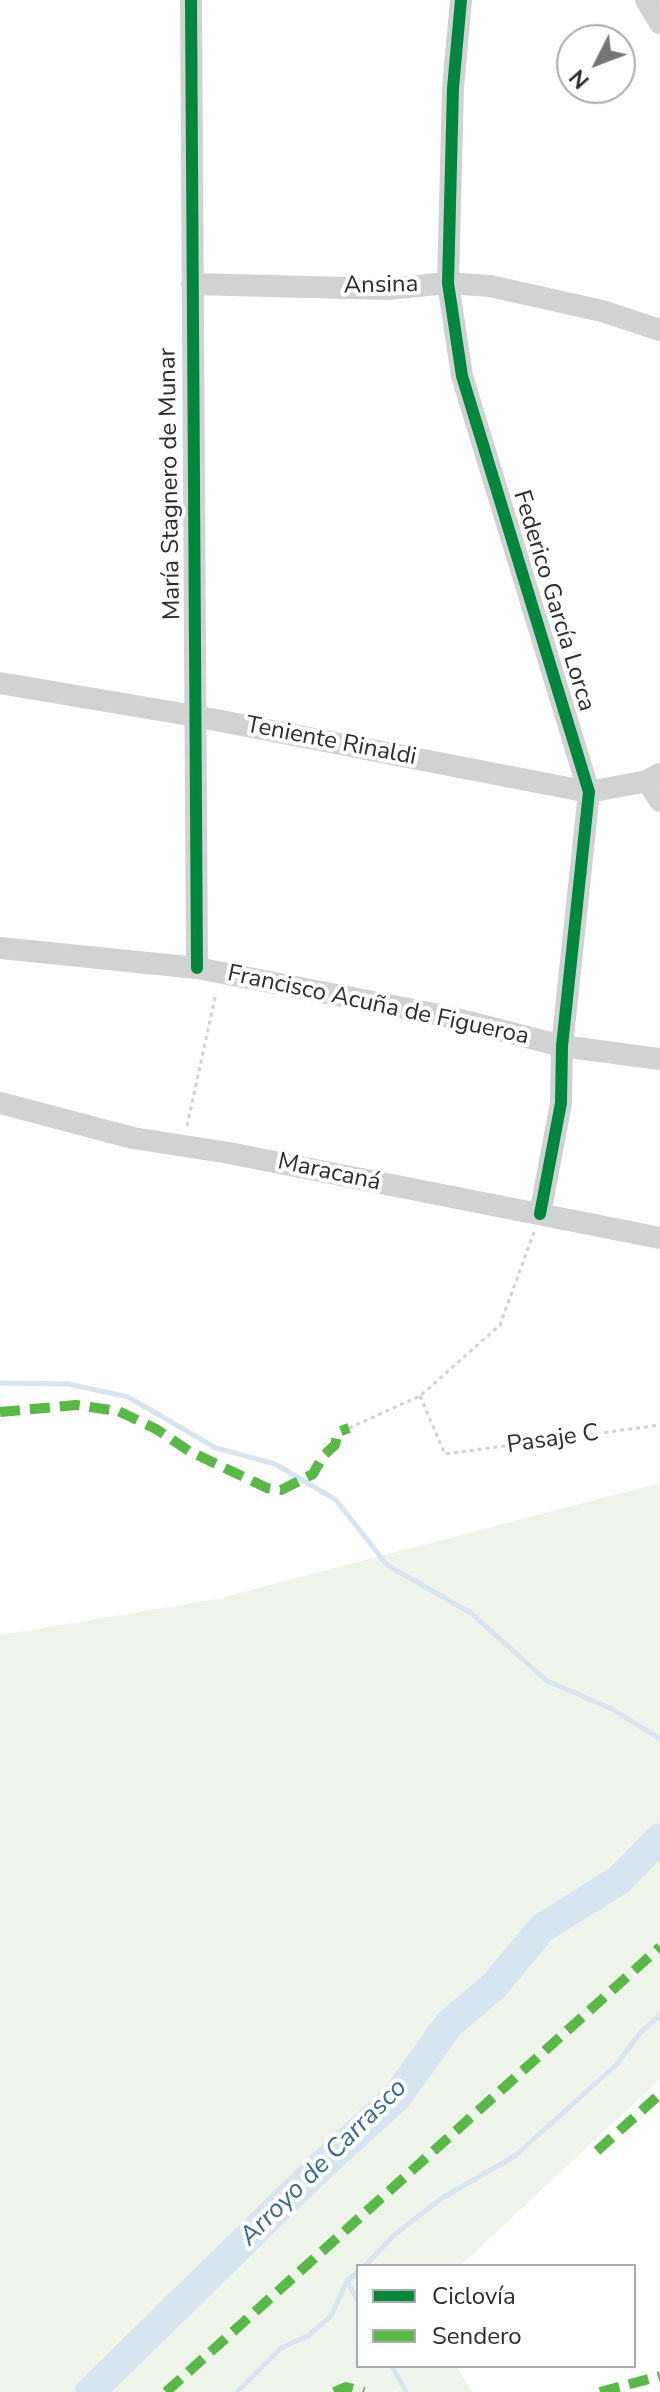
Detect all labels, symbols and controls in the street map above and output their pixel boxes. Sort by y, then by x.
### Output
north arrow [556,24,636,104]
text: N [563,63,596,95]
street label: Ansina [343,271,419,301]
street label: María Stagnero de Munar [154,348,188,620]
street label: Federico García Lorca [506,487,600,715]
street label: Teniente Rinaldi [243,711,419,773]
street label: Francisco Acuña de Figueroa [225,960,531,1052]
street label: Maracaná [275,1148,383,1198]
street label: Pasaje C [505,1419,601,1461]
water label: Arroyo de Carrasco [234,2073,414,2253]
legend [356,2264,636,2368]
text: Ciclovía [432,2280,516,2312]
text: Sendero [432,2320,522,2352]

